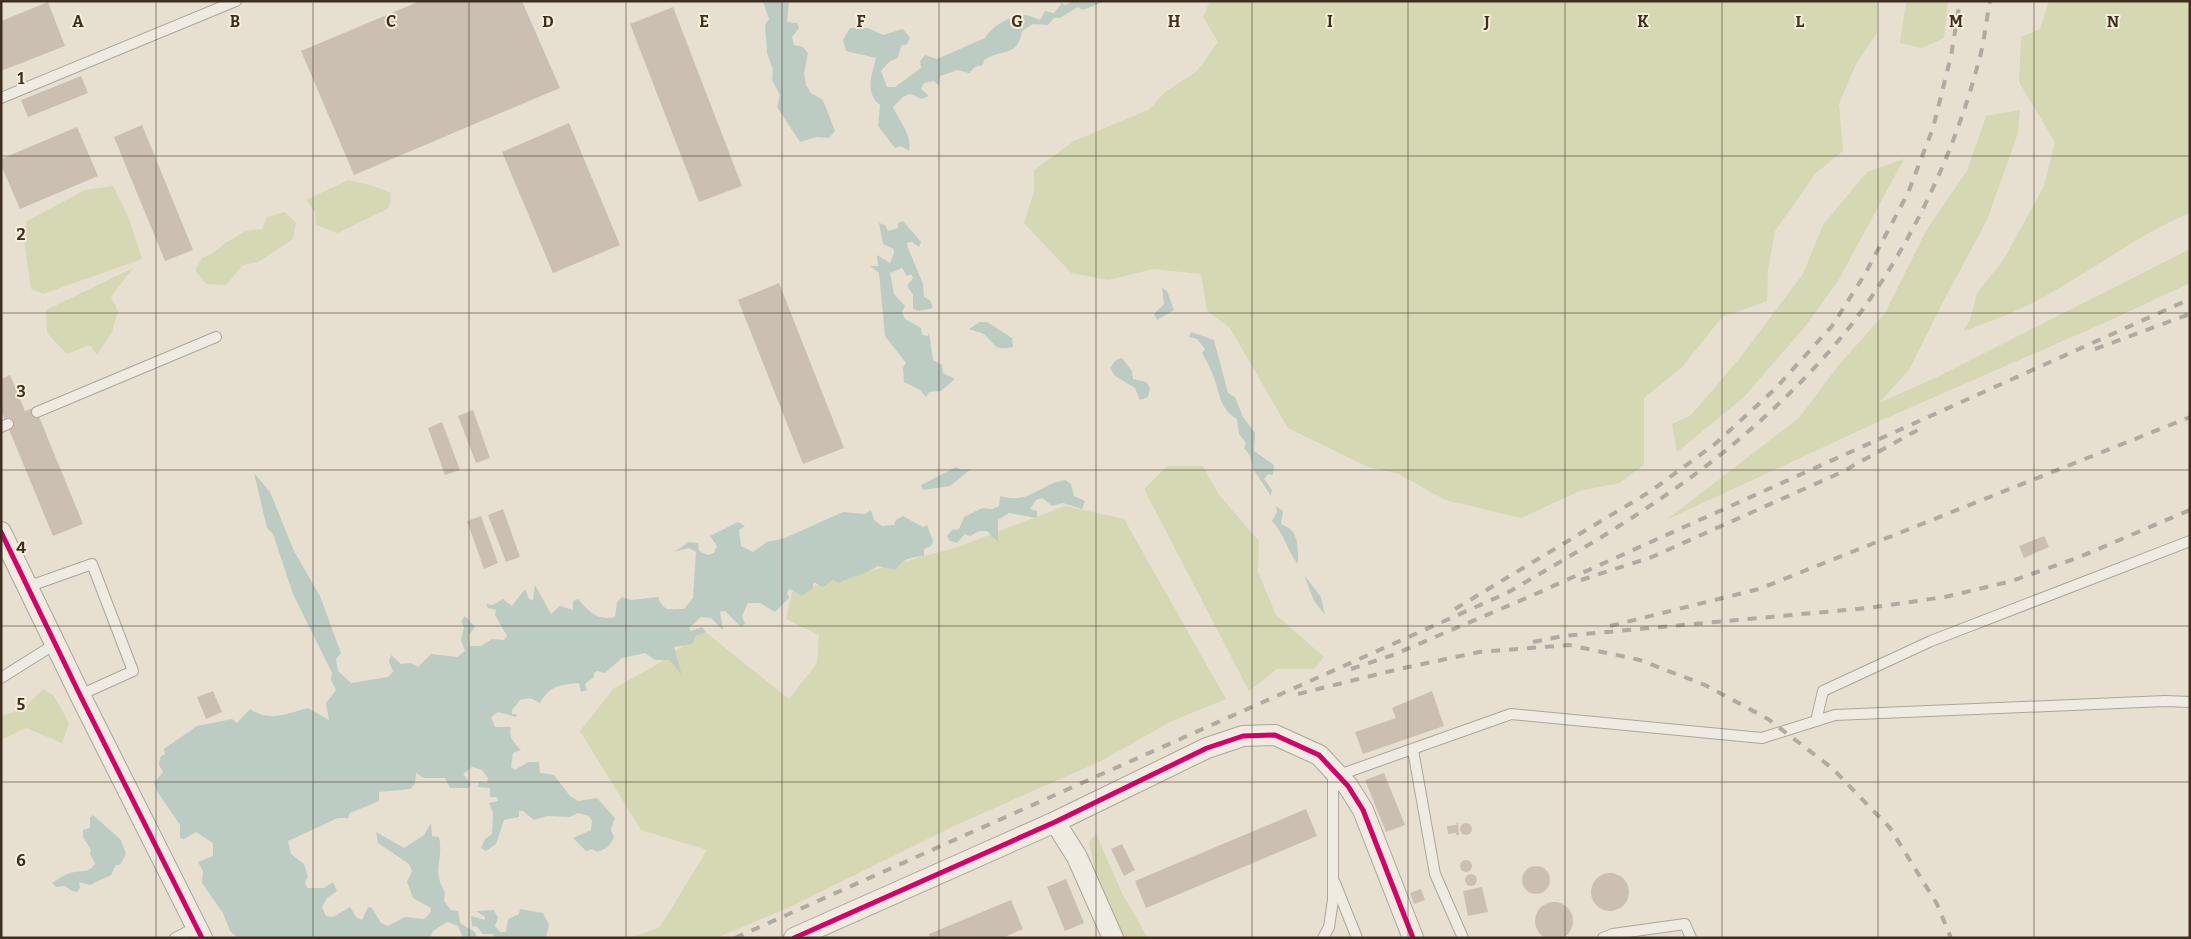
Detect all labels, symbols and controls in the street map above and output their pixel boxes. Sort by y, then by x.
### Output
text: A [72,12,84,31]
text: B [230,12,240,31]
text: C [386,12,396,31]
text: D [542,12,554,31]
text: E [699,12,709,31]
text: F [857,12,866,31]
text: G [1011,12,1023,31]
text: H [1168,12,1181,31]
text: I [1327,12,1333,31]
text: J [1483,12,1490,31]
text: K [1637,12,1649,31]
text: L [1796,12,1805,31]
text: M [1949,12,1963,31]
text: N [2107,12,2119,31]
text: 1 [18,69,25,88]
text: 2 [16,225,26,244]
text: 3 [16,382,26,401]
text: 4 [16,538,26,557]
text: 5 [17,695,26,714]
text: 6 [16,851,26,870]

